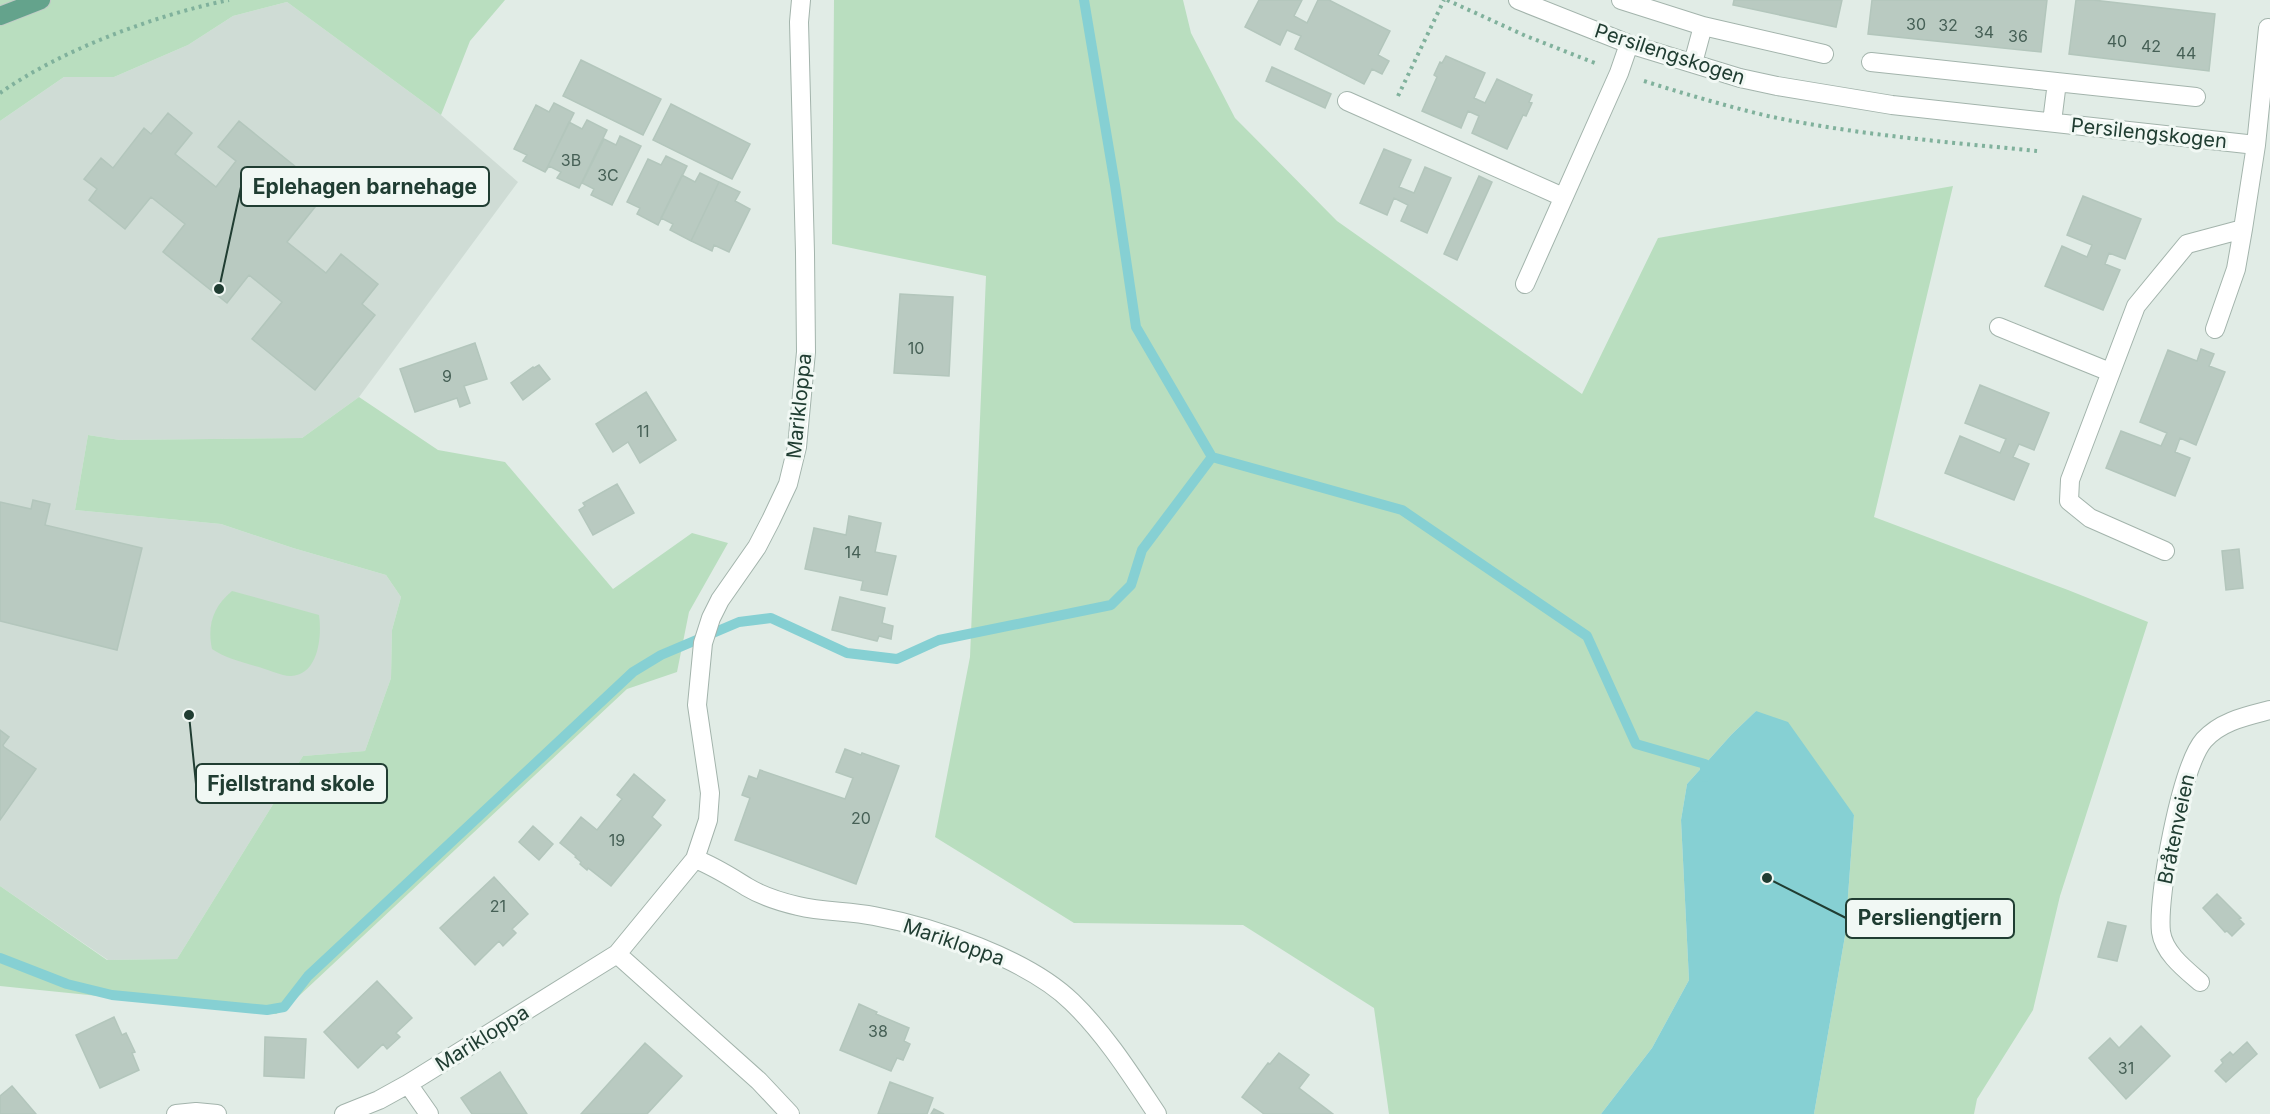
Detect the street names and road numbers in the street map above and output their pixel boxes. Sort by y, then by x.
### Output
street label: Persilengskogen [1592,18,1748,90]
street label: Persilengskogen [2070,113,2228,153]
street label: Marikloppa [782,352,816,460]
street label: Bråtenveien [2153,772,2199,886]
street label: Marikloppa [900,913,1008,971]
street label: Marikloppa [431,1000,533,1076]

